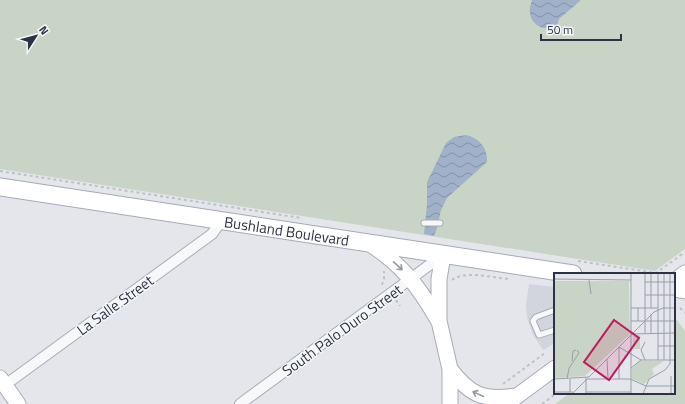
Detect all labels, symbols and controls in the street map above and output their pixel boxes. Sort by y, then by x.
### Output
north arrow [16,16,56,56]
scale bar [541,16,621,42]
text: 50 m [547,20,573,39]
text: N [35,22,53,38]
street label: Bushland Boulevard [223,210,351,251]
one-way arrow [393,261,404,270]
street label: La Salle Street [72,269,159,341]
inset map [554,273,675,394]
street label: South Palo Duro Street [277,278,408,382]
one-way arrow [473,390,485,397]

